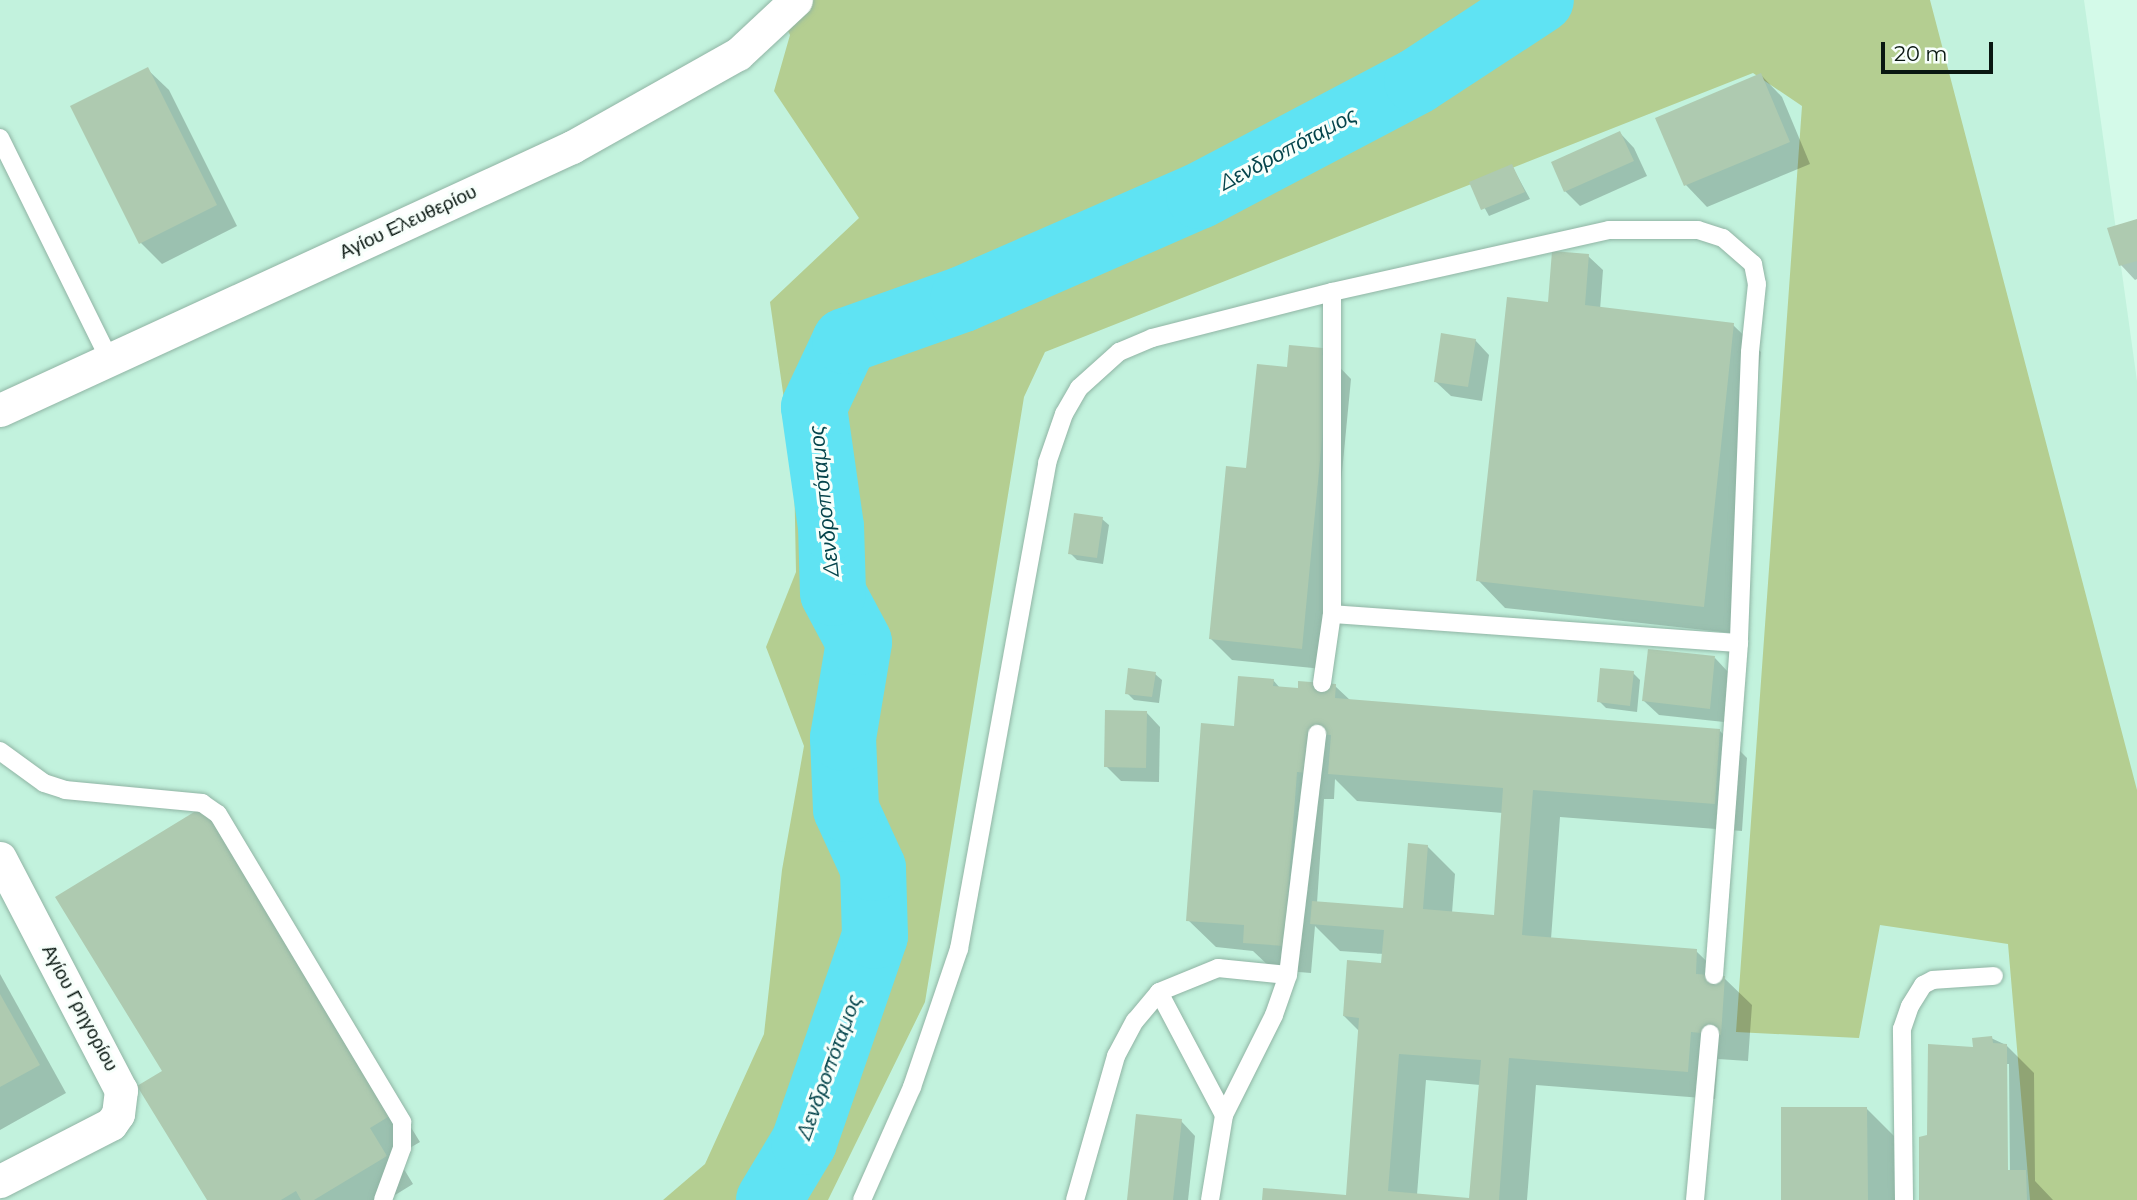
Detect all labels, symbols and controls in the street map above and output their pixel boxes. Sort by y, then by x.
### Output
scale bar [1885,28,1997,72]
text: 20 m [1894,41,1948,66]
water label: Δενδροπόταμος [1215,102,1361,196]
street label: Αγίου Ελευθερίου [336,180,480,264]
water label: Δενδροπόταμος [804,424,844,578]
street label: Αγίου Γρηγορίου [37,941,123,1075]
water label: Δενδροπόταμος [791,991,867,1143]

